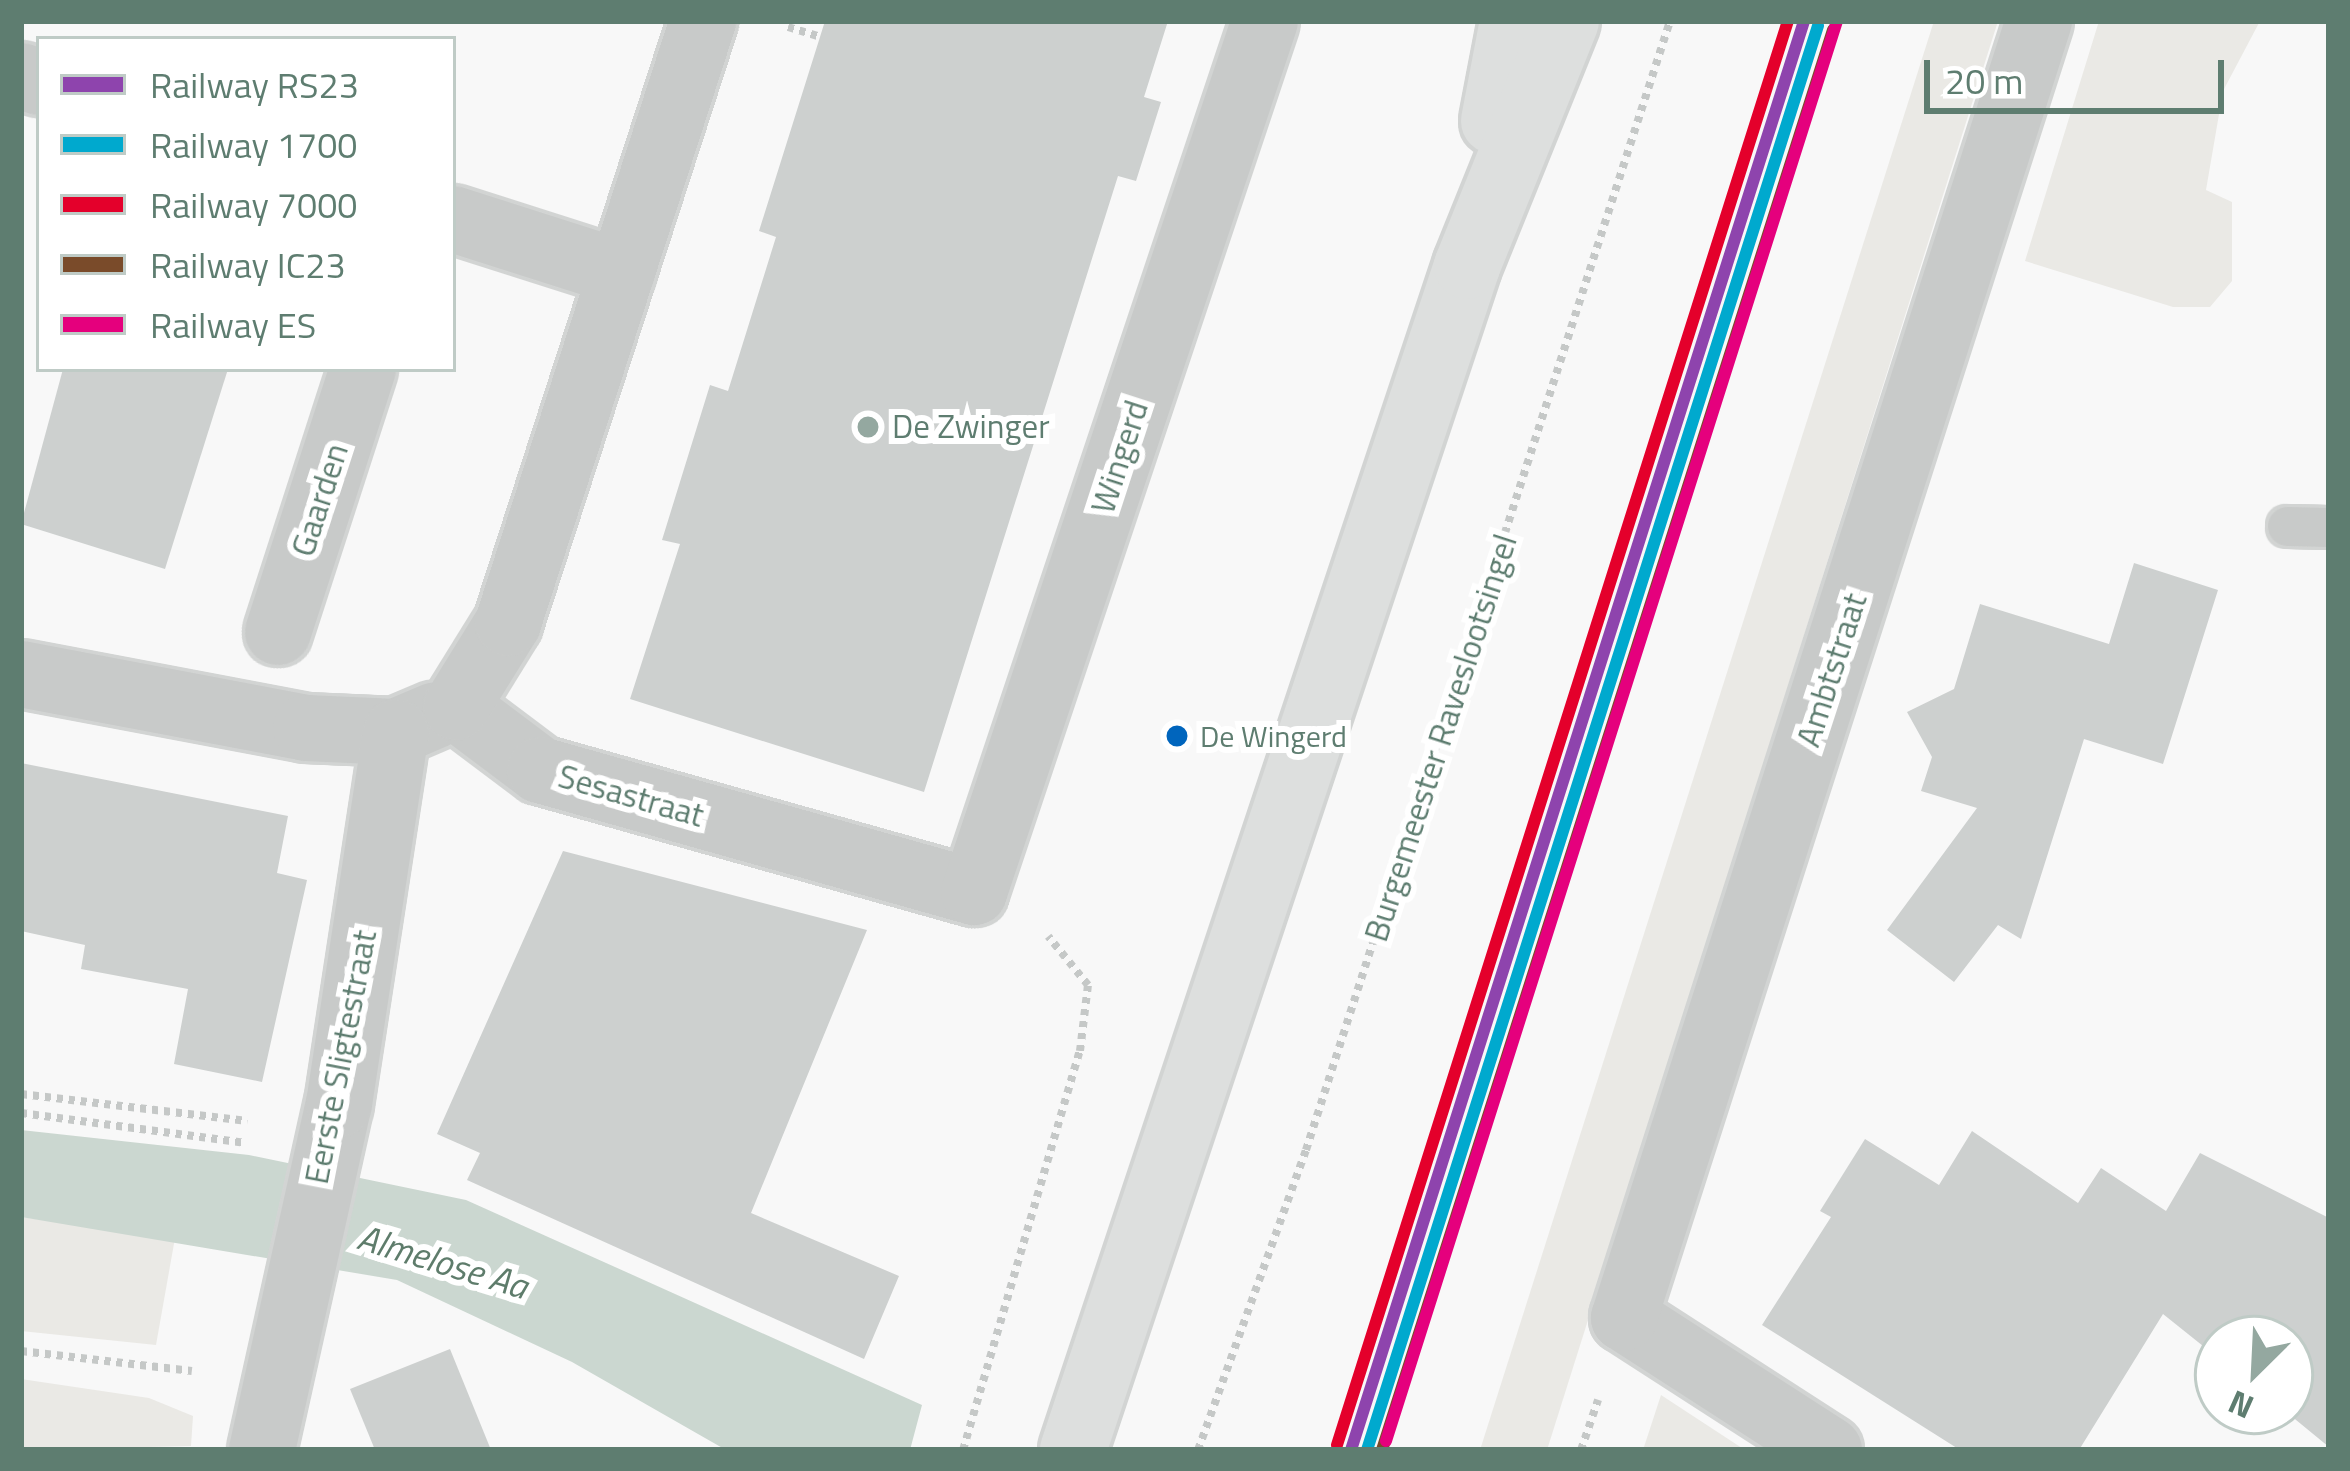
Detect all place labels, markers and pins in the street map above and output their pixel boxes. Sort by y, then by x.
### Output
place label: De Zwinger [892,407,1050,447]
marker: De Zwinger [855,414,881,440]
place label: De Wingerd [1200,718,1347,754]
marker: De Wingerd [1166,725,1188,747]

